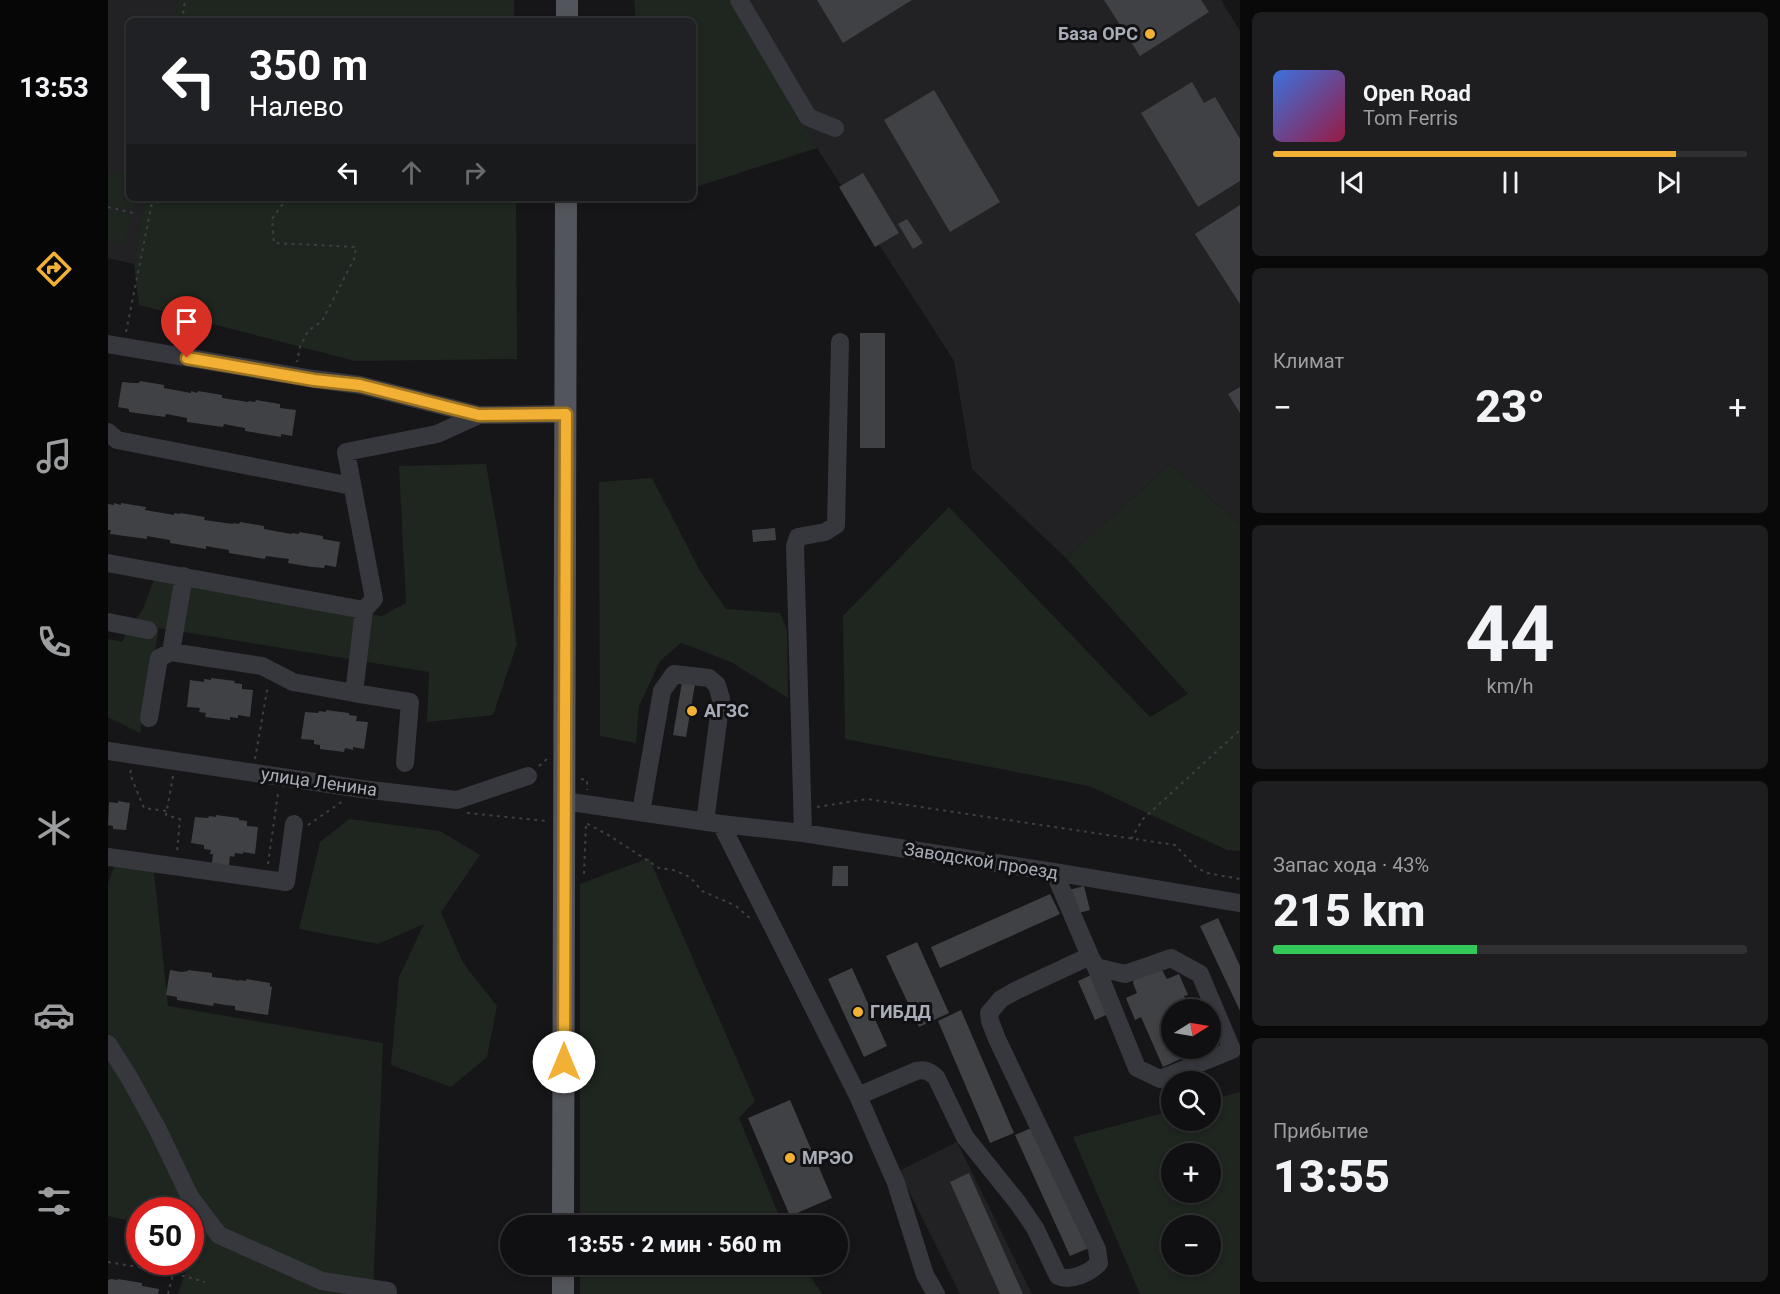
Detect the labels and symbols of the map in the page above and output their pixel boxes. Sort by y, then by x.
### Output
place label: База ОРС [1058,23,1138,44]
marker: База ОРС [1143,27,1157,41]
pin [161,296,212,358]
place label: АГЗС [704,700,749,721]
marker: АГЗС [685,704,699,718]
street label: улица Ленина [260,763,379,800]
street label: Заводской проезд [903,838,1060,883]
north arrow [1161,999,1221,1059]
place label: ГИБДД [870,1001,931,1022]
marker: ГИБДД [851,1005,865,1019]
position arrow [532,1030,596,1094]
place label: МРЭО [802,1147,853,1168]
marker: МРЭО [783,1151,797,1165]
speed limit sign: 50 [126,1197,204,1275]

